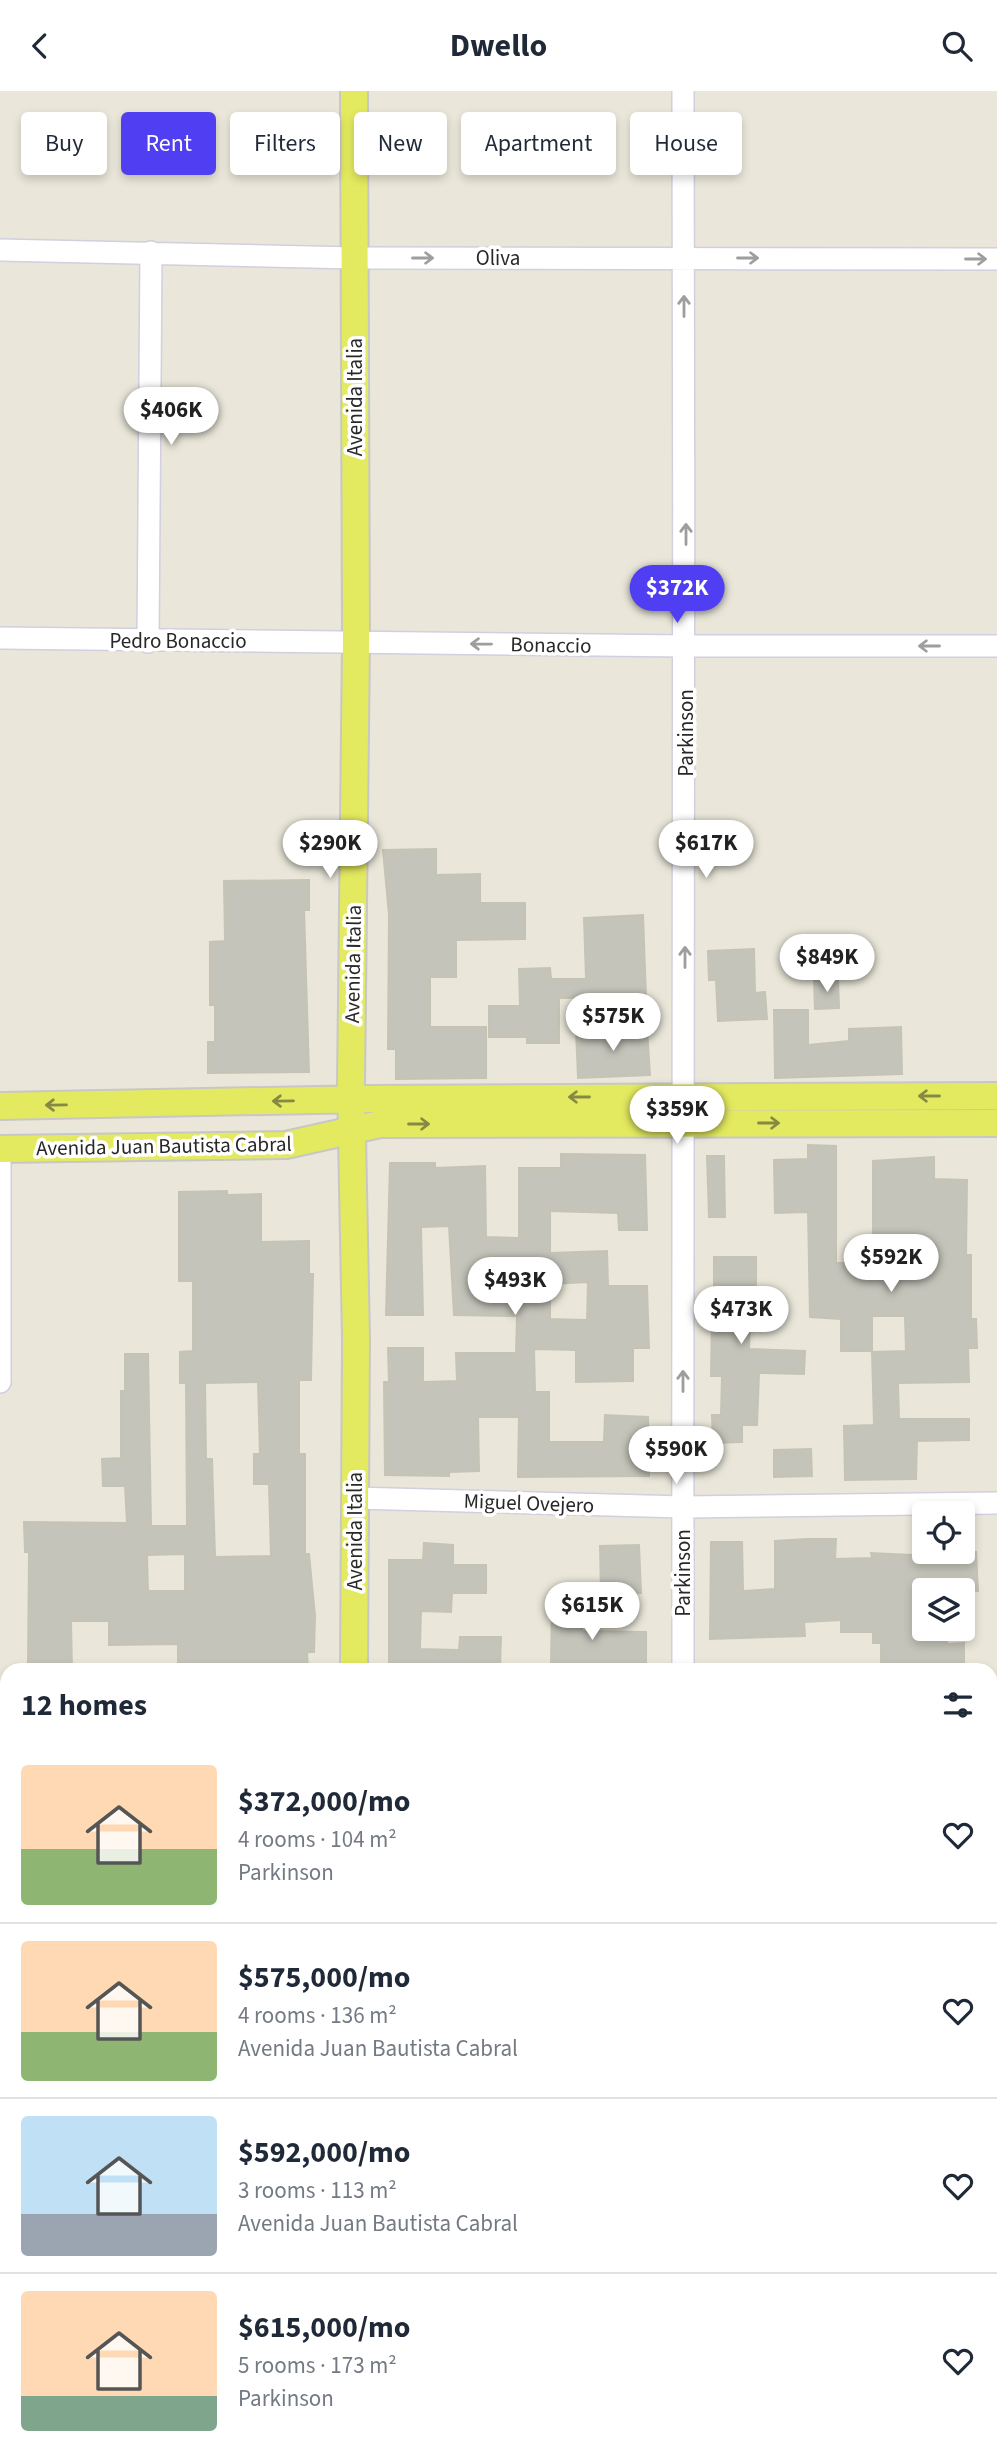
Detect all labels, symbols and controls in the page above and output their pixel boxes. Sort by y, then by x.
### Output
text: Dwello [450,23,547,69]
icon: back [21,27,59,65]
icon: search [938,27,976,65]
chip: Buy [21,112,107,175]
chip: Rent [121,112,216,175]
chip: Filters [230,112,340,175]
chip: New [354,112,447,175]
chip: Apartment [461,112,616,175]
chip: House [630,112,742,175]
street label: Oliva [476,243,520,273]
one-way arrow [411,251,434,265]
one-way arrow [736,252,759,265]
one-way arrow [964,252,987,266]
one-way arrow [677,295,691,318]
street label: Avenida Italia [340,338,370,456]
pin: $406K [122,387,220,447]
text: $406K [140,393,202,426]
one-way arrow [679,523,692,546]
pin: $372K [628,566,726,625]
text: $372K [646,571,708,604]
street label: Pedro Bonaccio [109,626,247,656]
street label: Bonaccio [510,629,592,661]
one-way arrow [470,637,493,650]
one-way arrow [918,639,941,653]
street label: Parkinson [671,689,701,777]
pin: $290K [281,821,379,880]
pin: $617K [657,821,755,880]
text: $290K [299,826,361,859]
text: $617K [675,826,737,859]
street label: Avenida Italia [337,905,369,1023]
pin: $849K [778,935,876,994]
text: $849K [796,940,858,973]
one-way arrow [678,946,692,969]
pin: $575K [564,993,662,1053]
text: $575K [582,999,644,1032]
pin: $359K [628,1087,726,1146]
one-way arrow [918,1089,941,1103]
one-way arrow [568,1090,591,1104]
text: $359K [646,1092,708,1125]
one-way arrow [272,1094,295,1107]
one-way arrow [45,1098,68,1111]
one-way arrow [757,1116,780,1130]
one-way arrow [407,1117,430,1131]
street label: Avenida Juan Bautista Cabral [36,1129,292,1163]
pin: $592K [842,1235,940,1294]
text: $592K [860,1240,922,1273]
pin: $493K [466,1257,564,1317]
text: $493K [484,1263,546,1296]
pin: $473K [692,1287,790,1346]
text: $473K [710,1292,772,1325]
one-way arrow [676,1370,689,1393]
pin: $590K [627,1427,725,1486]
text: $590K [645,1432,707,1465]
street label: Avenida Italia [340,1472,370,1590]
street label: Miguel Ovejero [463,1486,595,1520]
map controls [912,1501,975,1641]
button: locate [912,1501,975,1564]
street label: Parkinson [668,1529,698,1617]
button: layers [912,1578,975,1641]
pin: $615K [543,1583,641,1642]
text: $615K [561,1588,623,1621]
text: 12 homes [21,1684,147,1727]
icon: filters [939,1686,977,1724]
text: $372,000/mo [238,1780,410,1823]
icon: home [77,1793,161,1877]
icon: heart [939,1816,977,1854]
text: 4 rooms · 104 m² [238,1823,397,1856]
text: Parkinson [238,1856,334,1889]
text: $575,000/mo [238,1956,410,1999]
icon: home [77,1969,161,2053]
icon: heart [939,1992,977,2030]
text: 4 rooms · 136 m² [238,1999,397,2032]
text: Avenida Juan Bautista Cabral [238,2032,518,2065]
text: $592,000/mo [238,2131,410,2174]
icon: home [77,2144,161,2228]
icon: heart [939,2167,977,2205]
text: 3 rooms · 113 m² [238,2174,397,2207]
text: Avenida Juan Bautista Cabral [238,2207,518,2240]
text: $615,000/mo [238,2306,410,2349]
icon: home [77,2319,161,2403]
icon: heart [939,2342,977,2380]
text: 5 rooms · 173 m² [238,2349,397,2382]
text: Parkinson [238,2382,334,2415]

